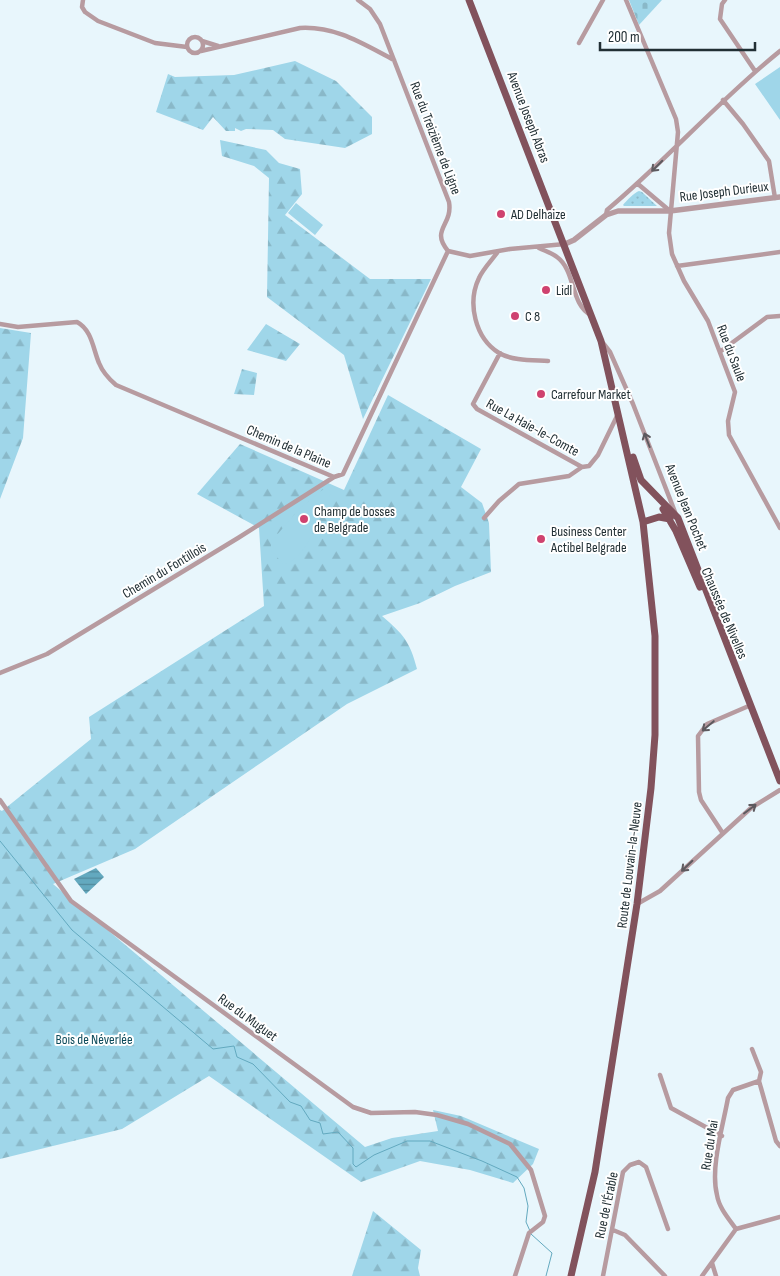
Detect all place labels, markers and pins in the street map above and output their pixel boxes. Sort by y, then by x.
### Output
place label: AD Delhaize [510,206,566,223]
marker: AD Delhaize [495,208,507,220]
place label: Lidl [556,282,572,299]
marker: Lidl [540,284,552,296]
place label: C 8 [525,308,540,325]
marker: C 8 [509,310,521,322]
place label: Carrefour Market [551,386,631,403]
marker: Carrefour Market [535,388,547,400]
place label: Champ de bosses de Belgrade [314,503,395,536]
marker: Champ de bosses de Belgrade [298,513,310,525]
place label: Business Center Actibel Belgrade [550,523,627,556]
marker: Business Center Actibel Belgrade [535,533,547,545]

